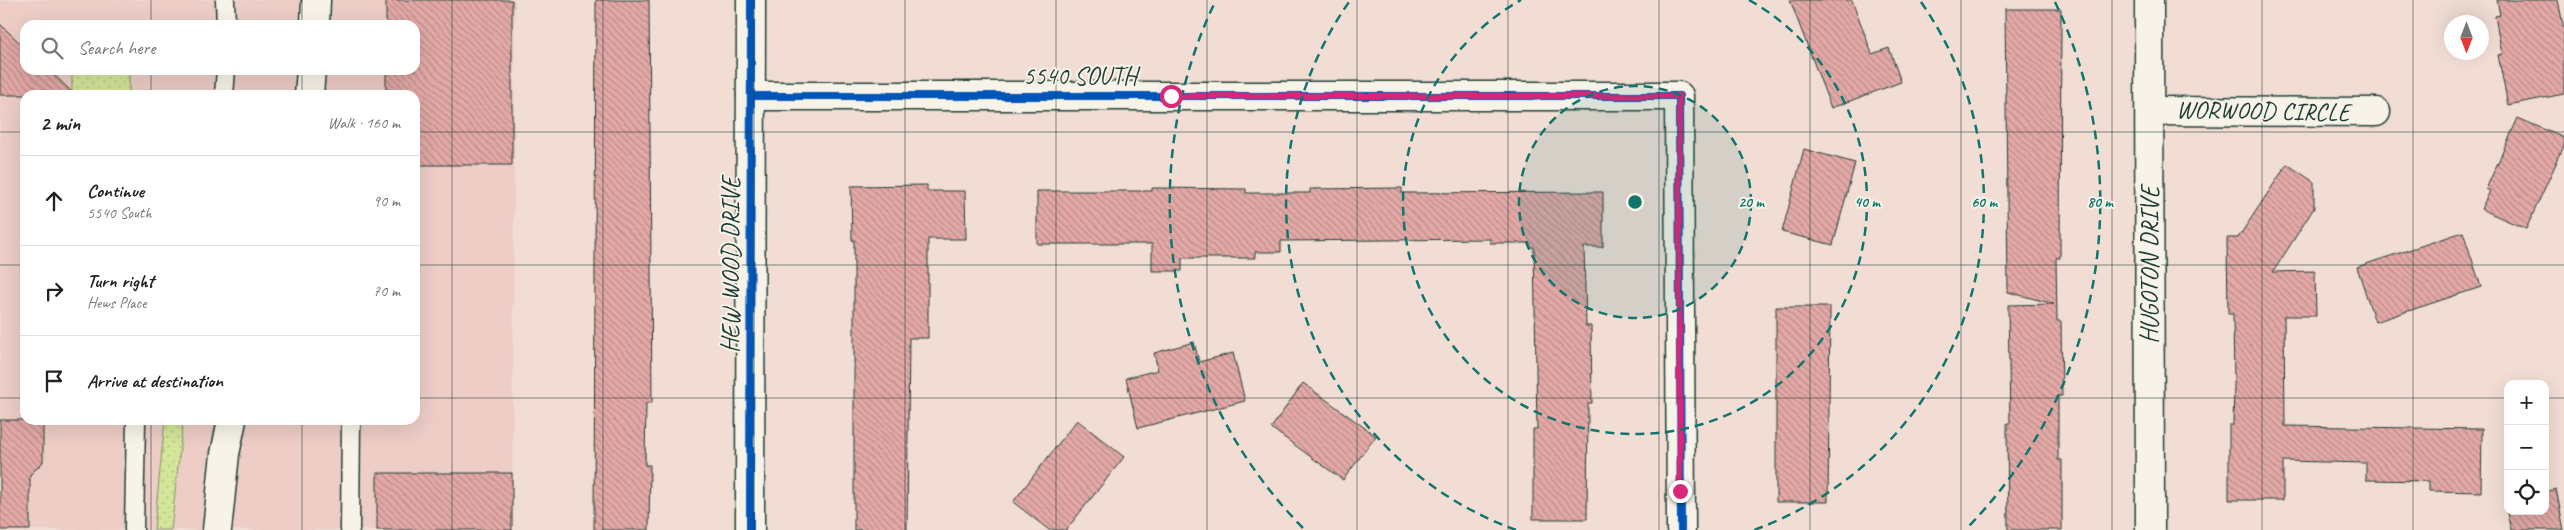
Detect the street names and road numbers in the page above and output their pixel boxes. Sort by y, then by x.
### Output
street label: 5540 SOUTH [1023,60,1141,92]
street label: WORWOOD CIRCLE [2176,93,2353,129]
street label: HEW WOOD DRIVE [715,174,747,353]
street label: HUGOTON DRIVE [2134,183,2166,344]

